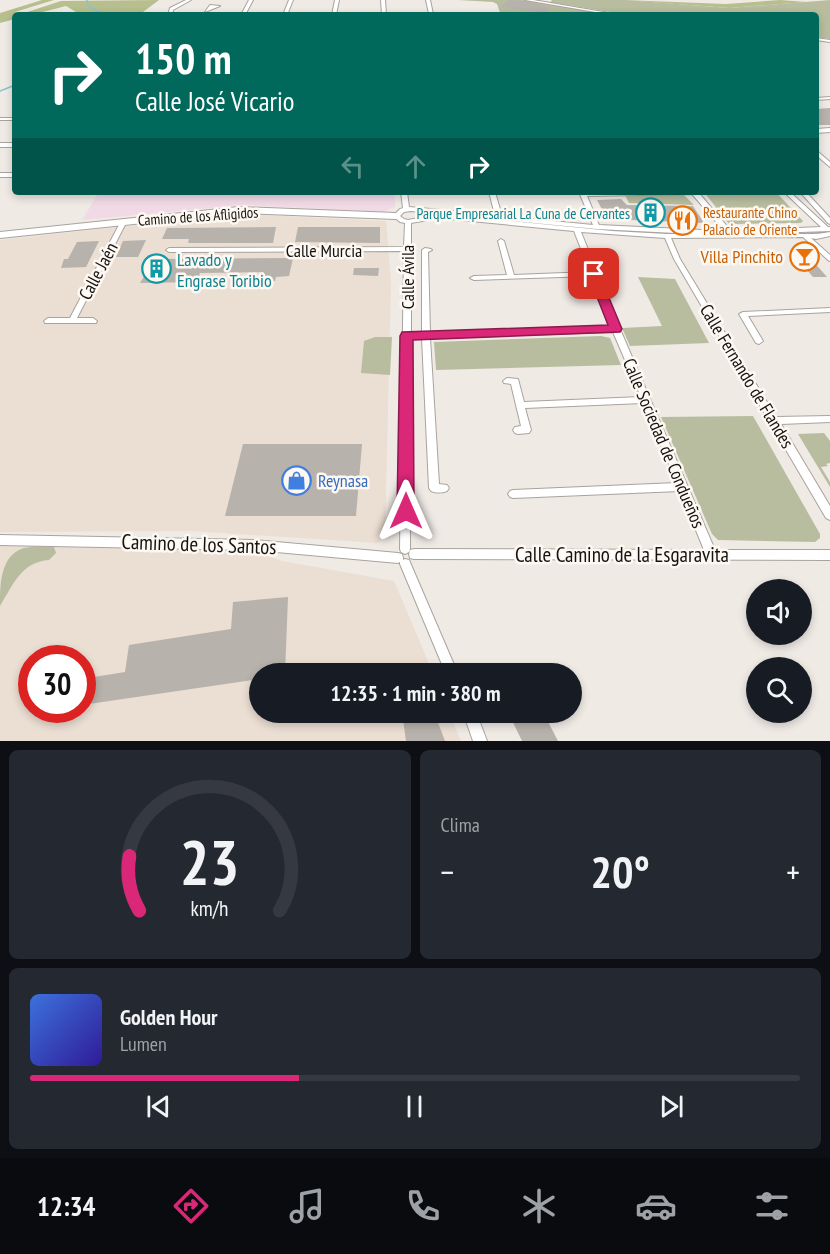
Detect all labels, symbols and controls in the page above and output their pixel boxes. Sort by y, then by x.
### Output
text: 150 m [135,31,232,86]
icon: right [36,36,114,114]
text: Calle José Vicario [135,84,295,118]
icon: left [336,150,369,183]
icon: ahead [399,150,432,183]
icon: right [462,150,495,183]
building icon: Parque Empresarial La Cuna de Cervantes [635,197,667,229]
street label: Camino de los Afligidos [137,202,259,230]
place label: Restaurante Chino Palacio de Oriente [703,203,798,239]
place label: Parque Empresarial La Cuna de Cervantes [417,204,630,223]
restaurant icon: Restaurante Chino Palacio de Oriente [666,205,698,237]
street label: Calle Jaén [73,238,123,304]
street label: Calle Murcia [286,239,362,262]
bar icon: Villa Pinchito [788,240,820,272]
street label: Calle Ávila [396,245,419,309]
place label: Villa Pinchito [700,245,783,268]
place label: Lavado y Engrase Toribio [177,248,272,292]
pin [568,248,619,299]
building icon: Lavado y Engrase Toribio [140,253,172,285]
icon: arrive [577,257,610,290]
street label: Calle Fernando de Flandes [695,300,799,452]
street label: Calle Sociedad de Condueños [618,355,710,531]
shop icon: Reynasa [281,464,313,496]
place label: Reynasa [318,469,368,492]
position arrow [374,479,438,543]
street label: Camino de los Santos [121,528,277,560]
street label: Calle Camino de la Esgaravita [515,541,729,568]
map controls [746,579,812,723]
button: sound [746,579,812,645]
speed limit sign: 30 [18,645,96,723]
button: search [746,657,812,723]
text: 12:35 · 1 min · 380 m [330,679,501,707]
text: Clima [441,812,480,838]
text: 23 [180,821,240,902]
text: 20° [591,842,650,900]
text: − [441,850,454,893]
text: + [786,850,800,893]
text: km/h [191,895,229,923]
text: Golden Hour [120,1003,218,1031]
text: Lumen [120,1031,167,1057]
icon: previous [142,1090,175,1123]
icon: pause [398,1090,431,1123]
icon: next [655,1090,688,1123]
icon: directions [170,1185,212,1227]
icon: music [286,1185,328,1227]
icon: phone [402,1185,444,1227]
icon: climate [518,1185,560,1227]
icon: car [635,1185,677,1227]
icon: filters [751,1185,793,1227]
text: 12:34 [37,1189,96,1223]

